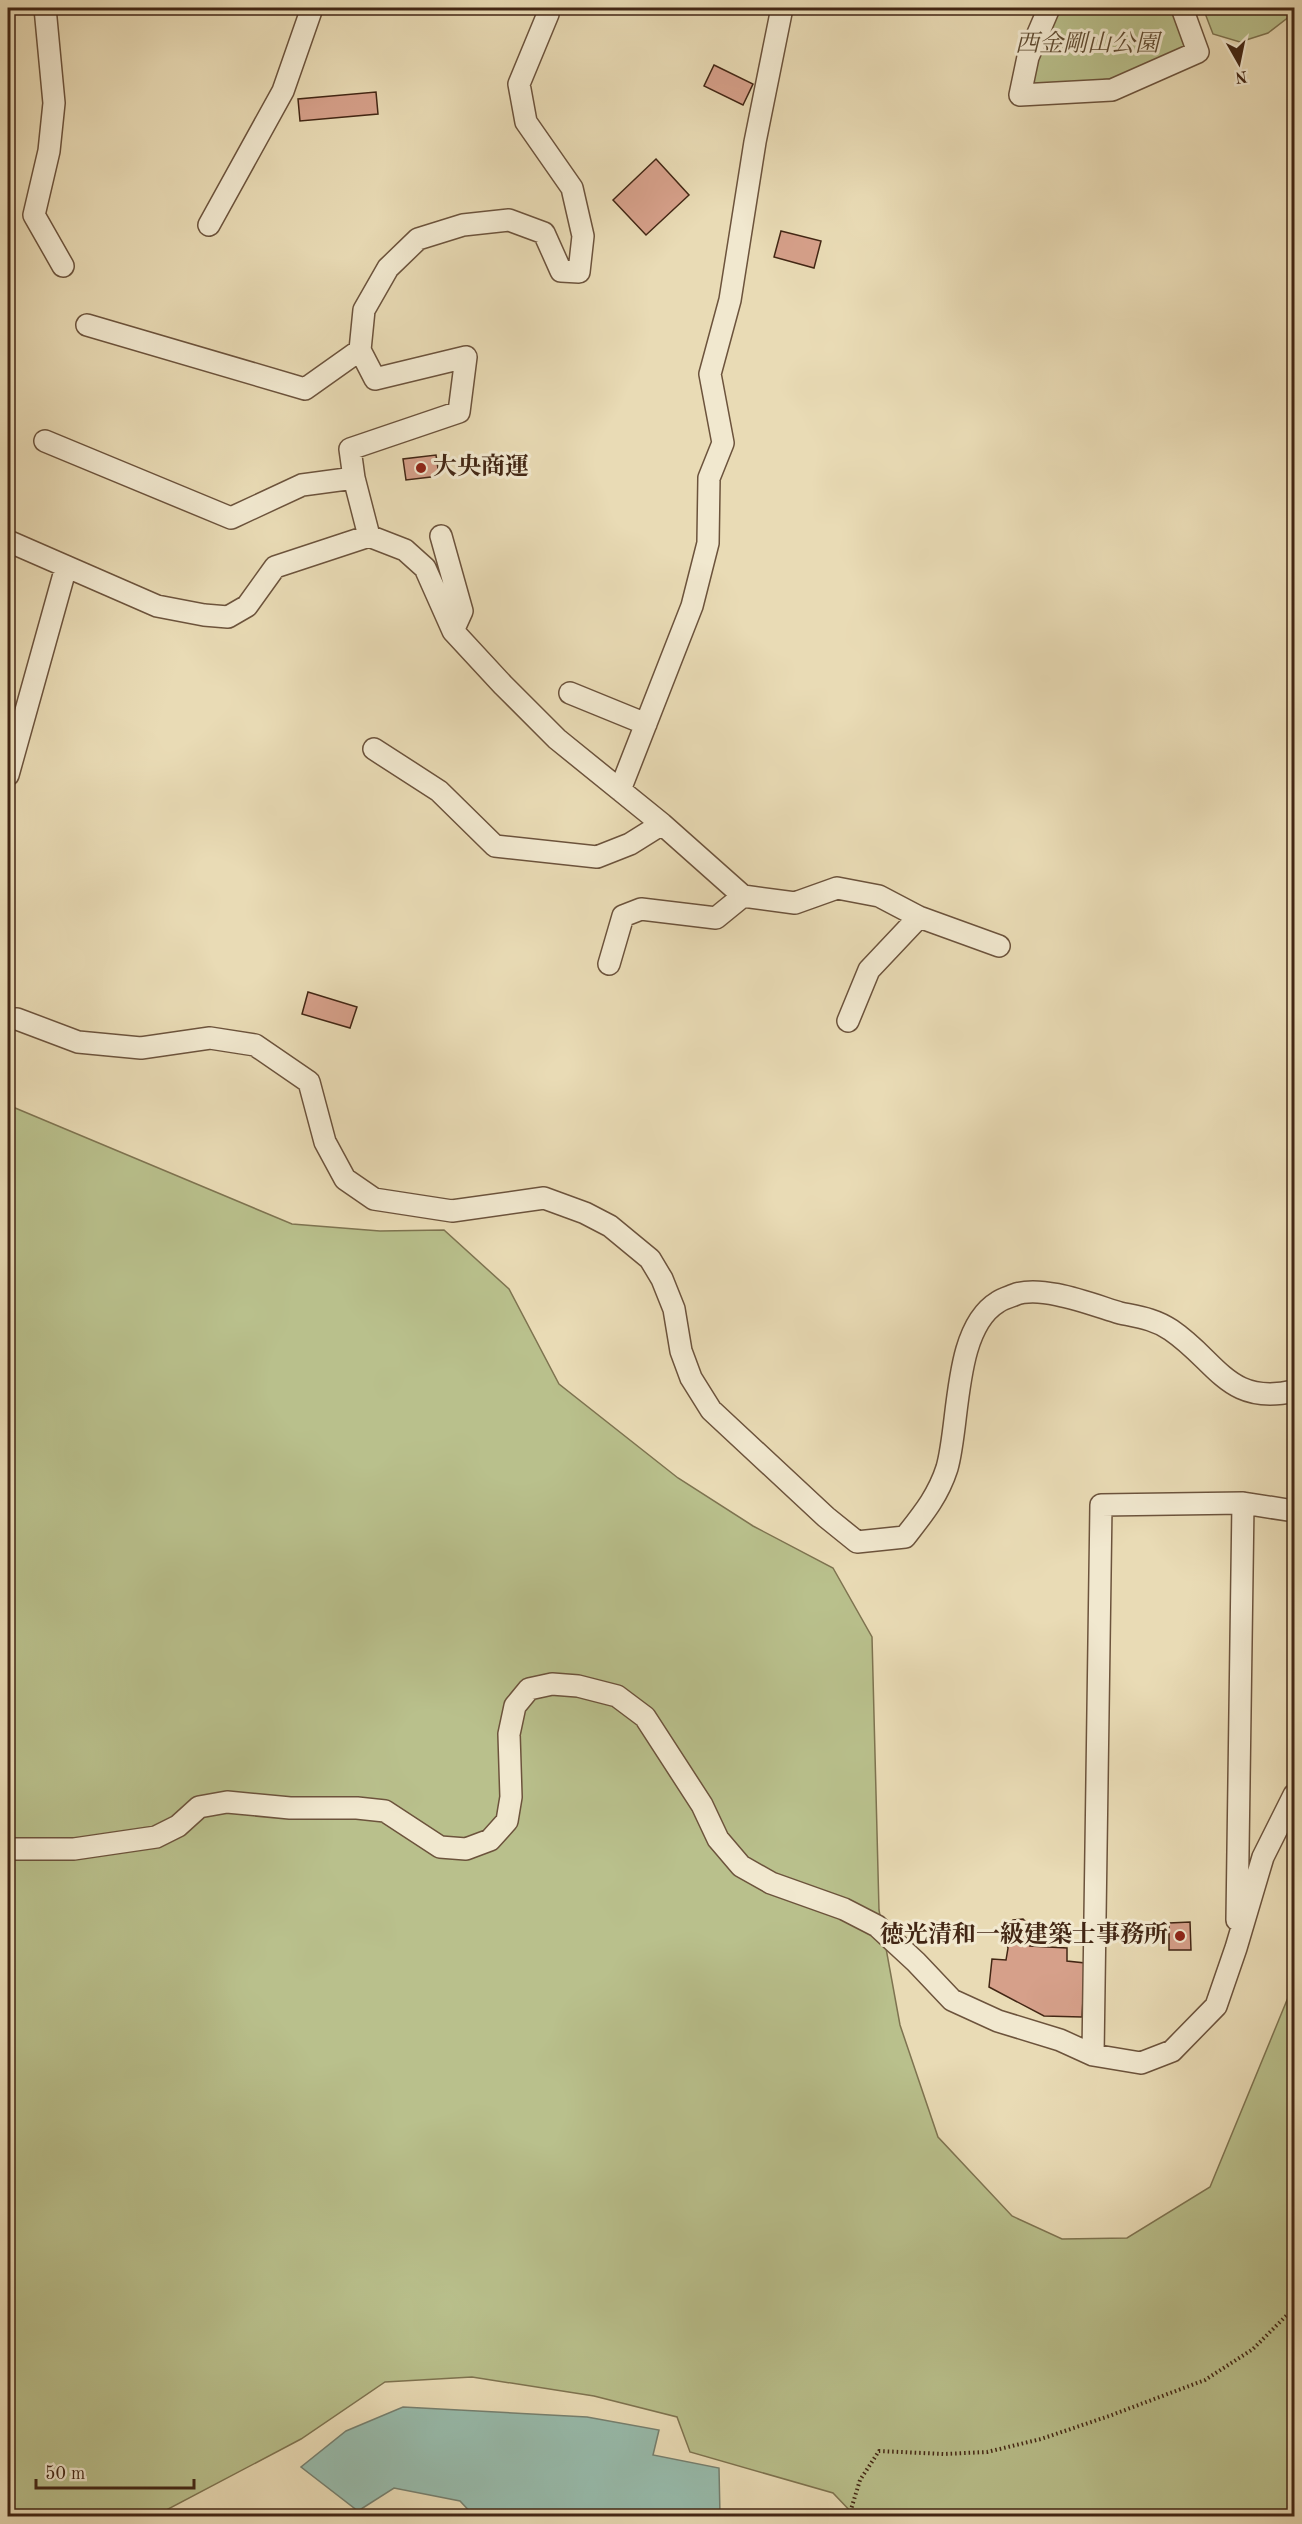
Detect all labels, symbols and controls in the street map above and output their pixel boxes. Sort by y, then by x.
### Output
park label: 西金剛山公園 [1015,30,1163,57]
north arrow [1209,33,1269,93]
text: N [1233,67,1248,85]
place label: 大央商運 [433,453,529,480]
marker: 大央商運 [414,461,428,475]
place label: 徳光清和一級建築士事務所 [880,1921,1168,1948]
marker: 徳光清和一級建築士事務所 [1173,1929,1187,1943]
scale bar [36,2452,194,2490]
text: 50 m [45,2465,85,2483]

